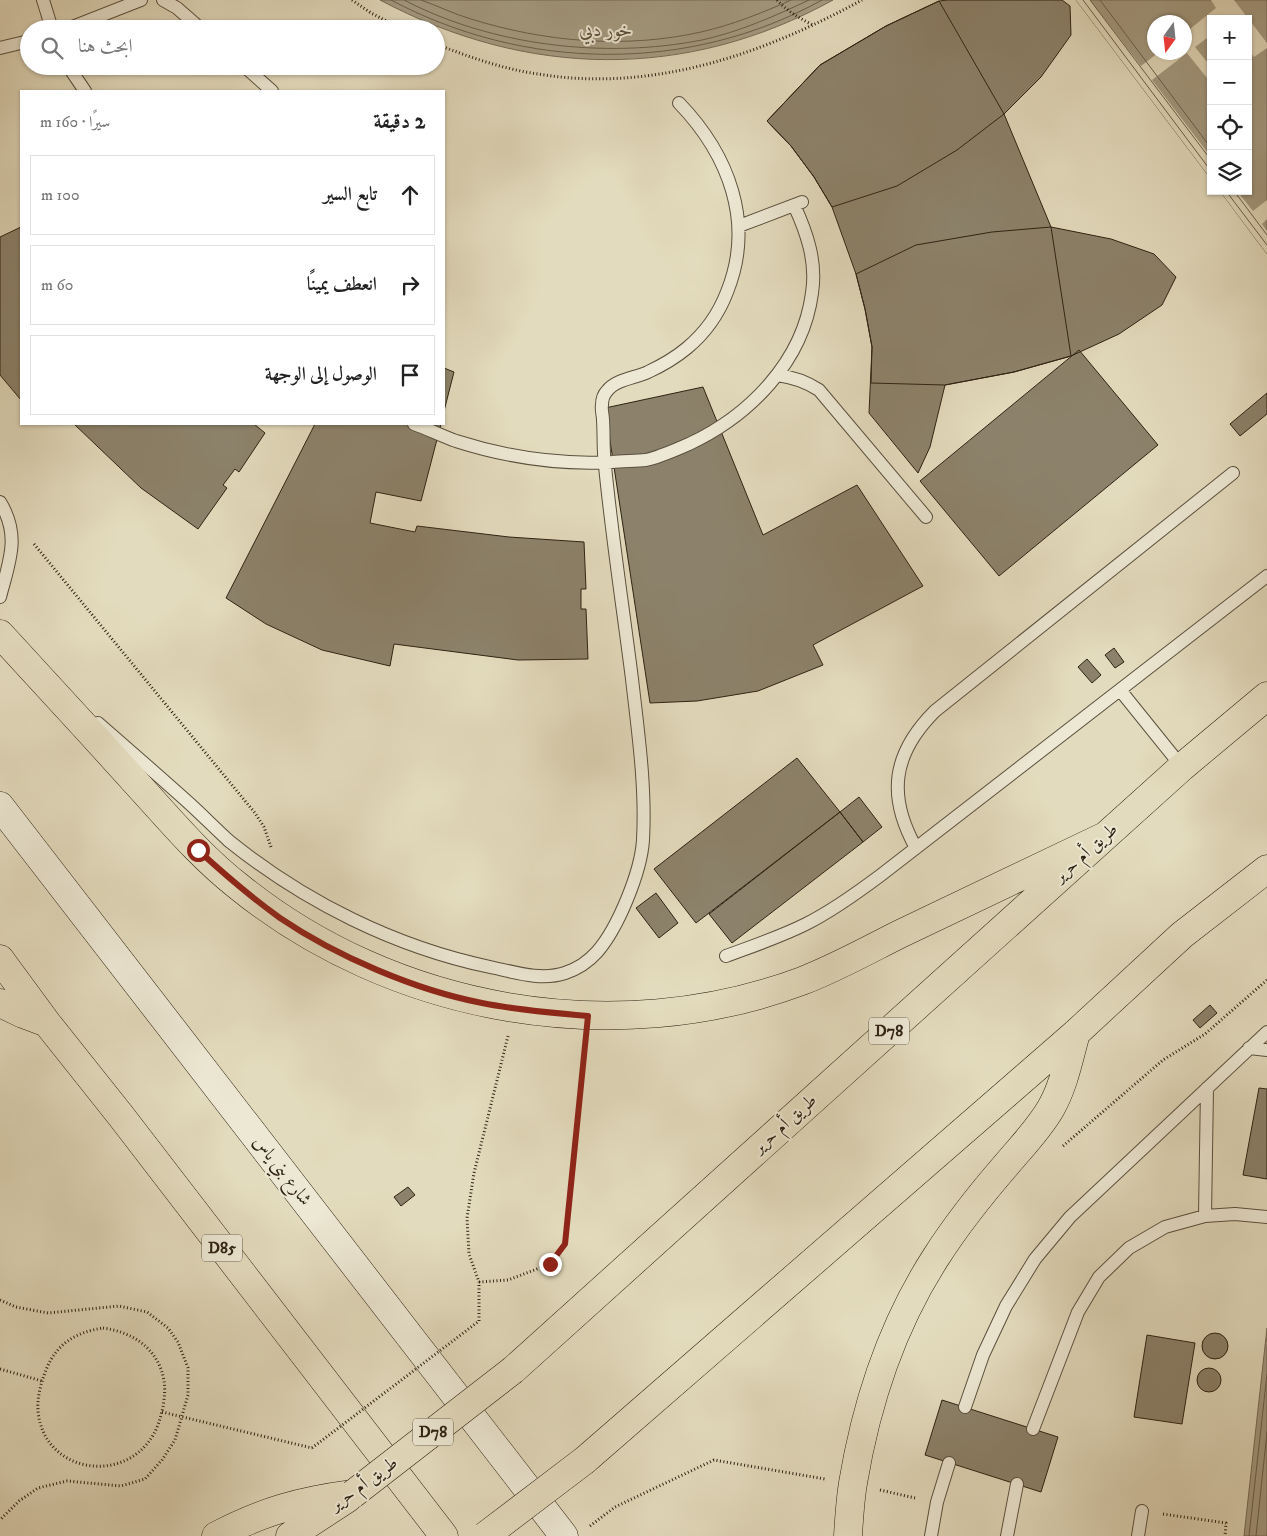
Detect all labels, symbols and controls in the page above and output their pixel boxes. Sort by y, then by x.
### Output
north arrow [1147,15,1192,60]
map controls [1207,15,1252,195]
button: + [1207,15,1252,60]
water label: خور دبي [579,19,633,45]
search box [20,20,445,75]
icon: search [38,34,66,62]
text: ابحث هنا [78,35,133,58]
button: − [1207,60,1252,105]
button: locate [1207,105,1252,150]
text: 2 دقيقة [374,109,425,135]
text: سيرًا · 160 m [40,112,110,132]
button: layers [1207,150,1252,195]
icon: ahead [396,181,424,209]
text: تابع السير [323,183,377,206]
text: 100 m [41,185,80,205]
icon: right [396,271,424,299]
text: انعطف يمينًا [307,273,377,296]
text: 60 m [41,275,73,295]
icon: arrive [396,361,424,389]
text: الوصول إلى الوجهة [265,363,377,386]
street label: طريق أم حرير [1046,816,1125,892]
route start [187,839,210,862]
road number: D78 [869,1018,909,1044]
street label: طريق أم حرير [745,1087,824,1163]
street label: شارع بني ياس [245,1132,316,1213]
road number: D85 [202,1234,242,1262]
route end [539,1253,562,1276]
road number: D78 [413,1418,453,1445]
street label: طريق أم حرير [322,1450,405,1520]

